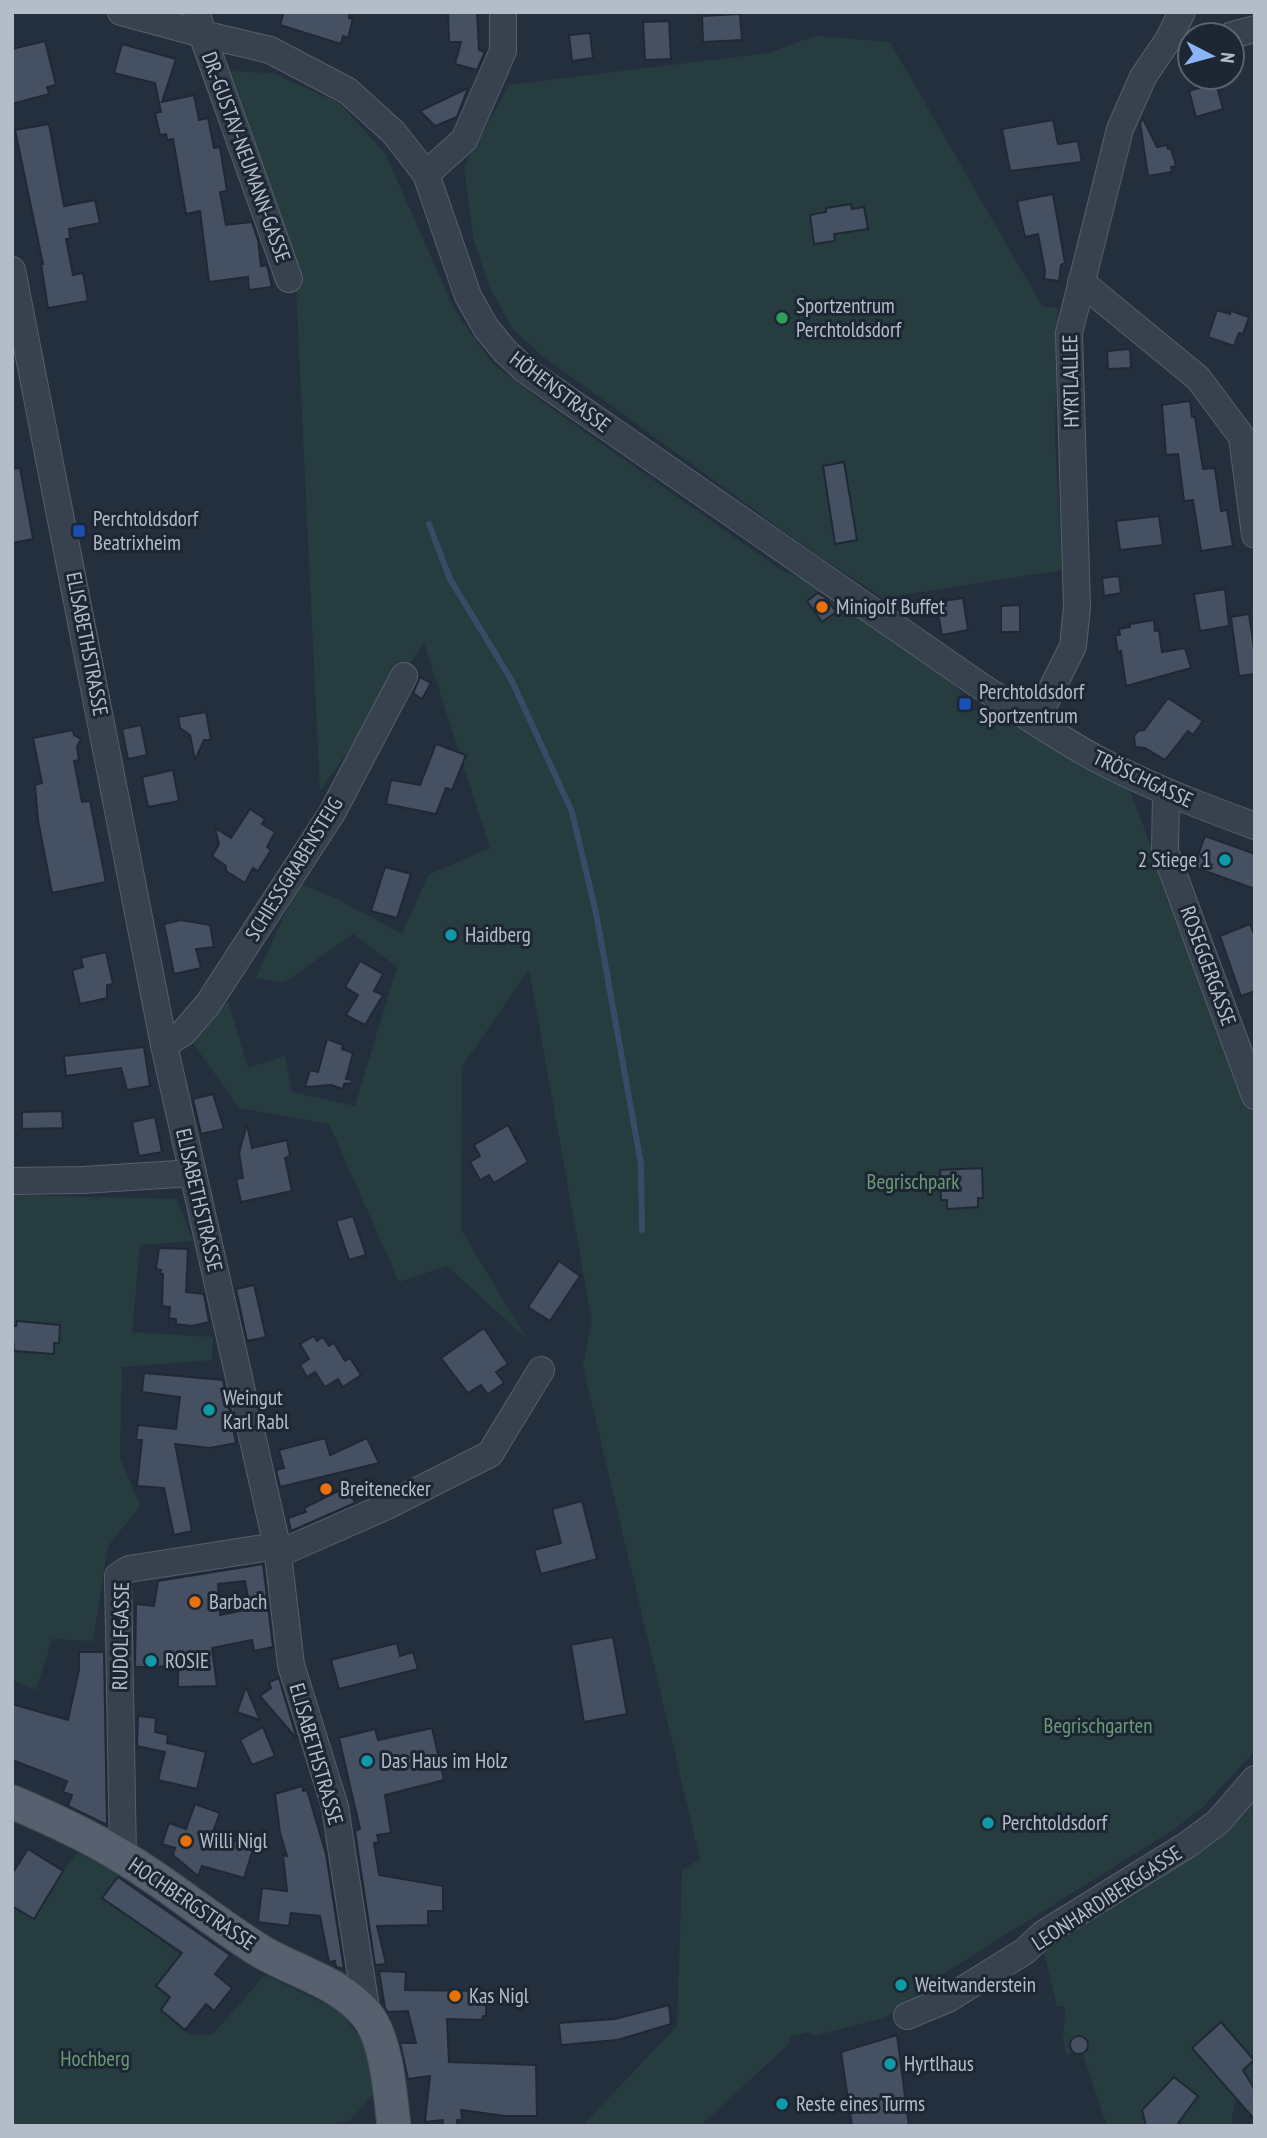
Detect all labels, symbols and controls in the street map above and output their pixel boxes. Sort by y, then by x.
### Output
north arrow [1176,21,1246,91]
street label: DR.-GUSTAV-NEUMANN-GASSE [196,48,297,266]
text: N [1215,51,1240,64]
place label: Sportzentrum Perchtoldsdorf [796,292,902,343]
marker: Sportzentrum Perchtoldsdorf [774,310,790,326]
street label: HYRTLALLEE [1056,334,1085,428]
street label: HÖHENSTRASSE [505,345,616,438]
place label: Perchtoldsdorf Beatrixheim [93,505,199,556]
marker: Perchtoldsdorf Beatrixheim [71,523,87,539]
street label: ELISABETHSTRASSE [60,570,115,718]
place label: Minigolf Buffet [836,593,945,620]
marker: Minigolf Buffet [814,599,830,615]
place label: Perchtoldsdorf Sportzentrum [979,678,1085,729]
marker: Perchtoldsdorf Sportzentrum [957,696,973,712]
street label: TRÖSCHGASSE [1089,744,1198,814]
street label: SCHIESSGRABENSTEIG [239,792,349,946]
place label: 2 Stiege 1 [1138,846,1211,873]
marker: 2 Stiege 1 [1217,852,1233,868]
street label: ROSEGGERGASSE [1174,902,1243,1029]
place label: Haidberg [465,921,531,948]
marker: Haidberg [443,927,459,943]
street label: ELISABETHSTRASSE [170,1126,229,1274]
park label: Begrischpark [866,1168,960,1195]
place label: Weingut Karl Rabl [223,1384,289,1435]
marker: Weingut Karl Rabl [201,1402,217,1418]
place label: Breitenecker [340,1475,431,1502]
marker: Breitenecker [318,1481,334,1497]
street label: RUDOLFGASSE [106,1582,135,1690]
place label: Barbach [209,1588,267,1615]
marker: Barbach [187,1594,203,1610]
place label: ROSIE [165,1647,209,1674]
marker: ROSIE [143,1653,159,1669]
street label: ELISABETHSTRASSE [283,1680,350,1828]
park label: Begrischgarten [1044,1712,1152,1739]
place label: Das Haus im Holz [381,1747,508,1774]
marker: Das Haus im Holz [359,1753,375,1769]
place label: Perchtoldsdorf [1002,1809,1108,1836]
marker: Perchtoldsdorf [980,1815,996,1831]
place label: Willi Nigl [200,1827,267,1854]
marker: Willi Nigl [178,1833,194,1849]
street label: LEONHARDIBERGGASSE [1027,1839,1187,1956]
street label: HOCHBERGSTRASSE [124,1851,261,1956]
place label: Weitwanderstein [915,1971,1036,1998]
marker: Weitwanderstein [893,1977,909,1993]
place label: Kas Nigl [469,1982,529,2009]
marker: Kas Nigl [447,1988,463,2004]
park label: Hochberg [60,2045,130,2072]
place label: Hyrtlhaus [904,2050,974,2077]
marker: Hyrtlhaus [882,2056,898,2072]
place label: Reste eines Turms [796,2090,925,2117]
marker: Reste eines Turms [774,2096,790,2112]

